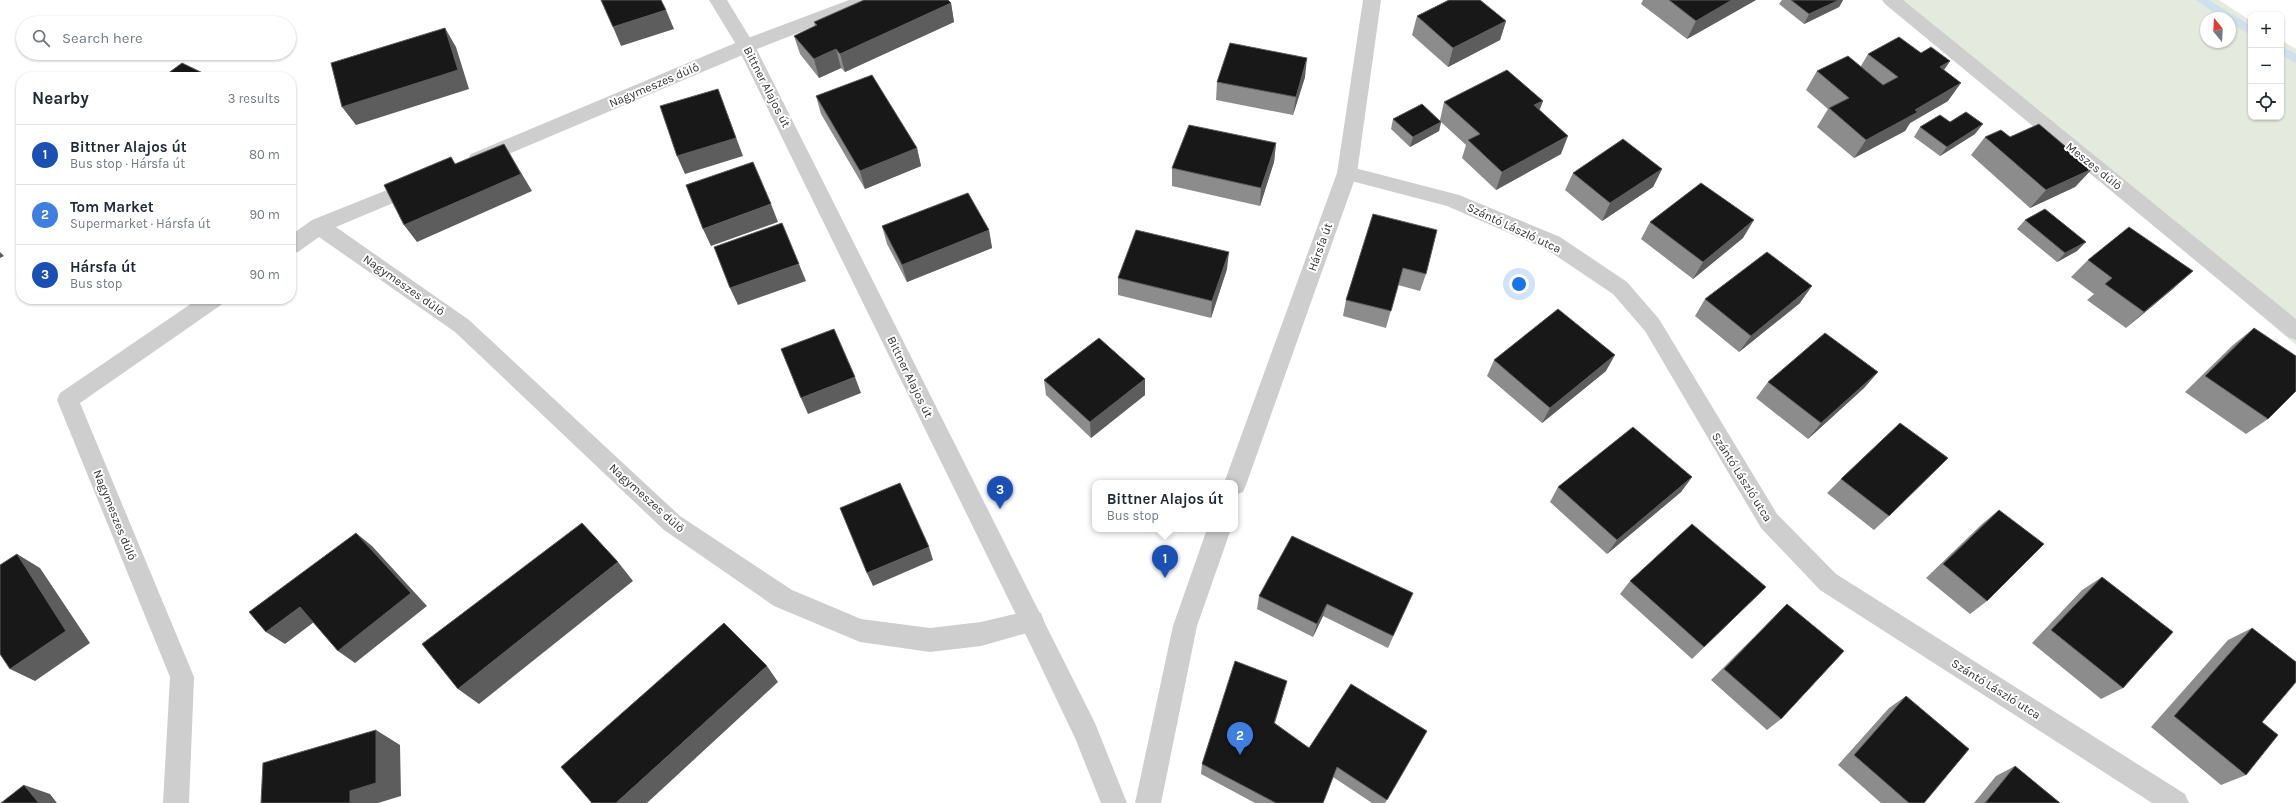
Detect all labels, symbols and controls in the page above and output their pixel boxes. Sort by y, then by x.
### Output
north arrow [2200,12,2236,48]
map controls [2248,12,2284,120]
button: + [2248,12,2284,48]
search box [16,16,296,60]
icon: search [30,27,52,49]
text: Search here [62,29,143,47]
street label: Bittner Alajos út [741,44,794,130]
button: − [2248,48,2284,84]
street label: Nagymeszes dűlő [607,60,701,110]
button: locate [2248,84,2284,120]
text: Nearby [32,88,89,108]
text: 3 results [228,91,280,106]
text: Bittner Alajos út [70,138,187,156]
street label: Meszes dűlő [2063,139,2125,193]
text: 1 [43,147,47,162]
text: 80 m [249,147,280,162]
text: Bus stop · Hársfa út [70,156,185,171]
text: Tom Market [70,198,154,216]
street label: Szántó László utca [1465,200,1563,256]
text: 2 [41,207,49,222]
text: 90 m [249,207,280,222]
text: Supermarket · Hársfa út [70,216,211,231]
street label: Hársfa út [1305,221,1335,273]
street label: Nagymeszes dűlő [361,252,447,318]
text: Hársfa út [70,258,136,276]
text: 3 [41,267,49,282]
text: 90 m [249,267,280,282]
your location [1509,274,1529,294]
text: Bus stop [70,276,122,291]
street label: Bittner Alajos út [884,334,936,420]
street label: Szántó László utca [1709,430,1775,524]
street label: Nagymeszes dűlő [607,461,687,535]
street label: Nagymeszes dűlő [90,468,140,562]
pin: 3 [987,476,1013,509]
popup [1092,480,1238,532]
text: Bittner Alajos út [1107,490,1223,508]
text: Bus stop [1107,508,1159,523]
pin: 1 [1152,545,1178,578]
street label: Szántó László utca [1949,656,2043,722]
pin: 2 [1227,722,1253,755]

